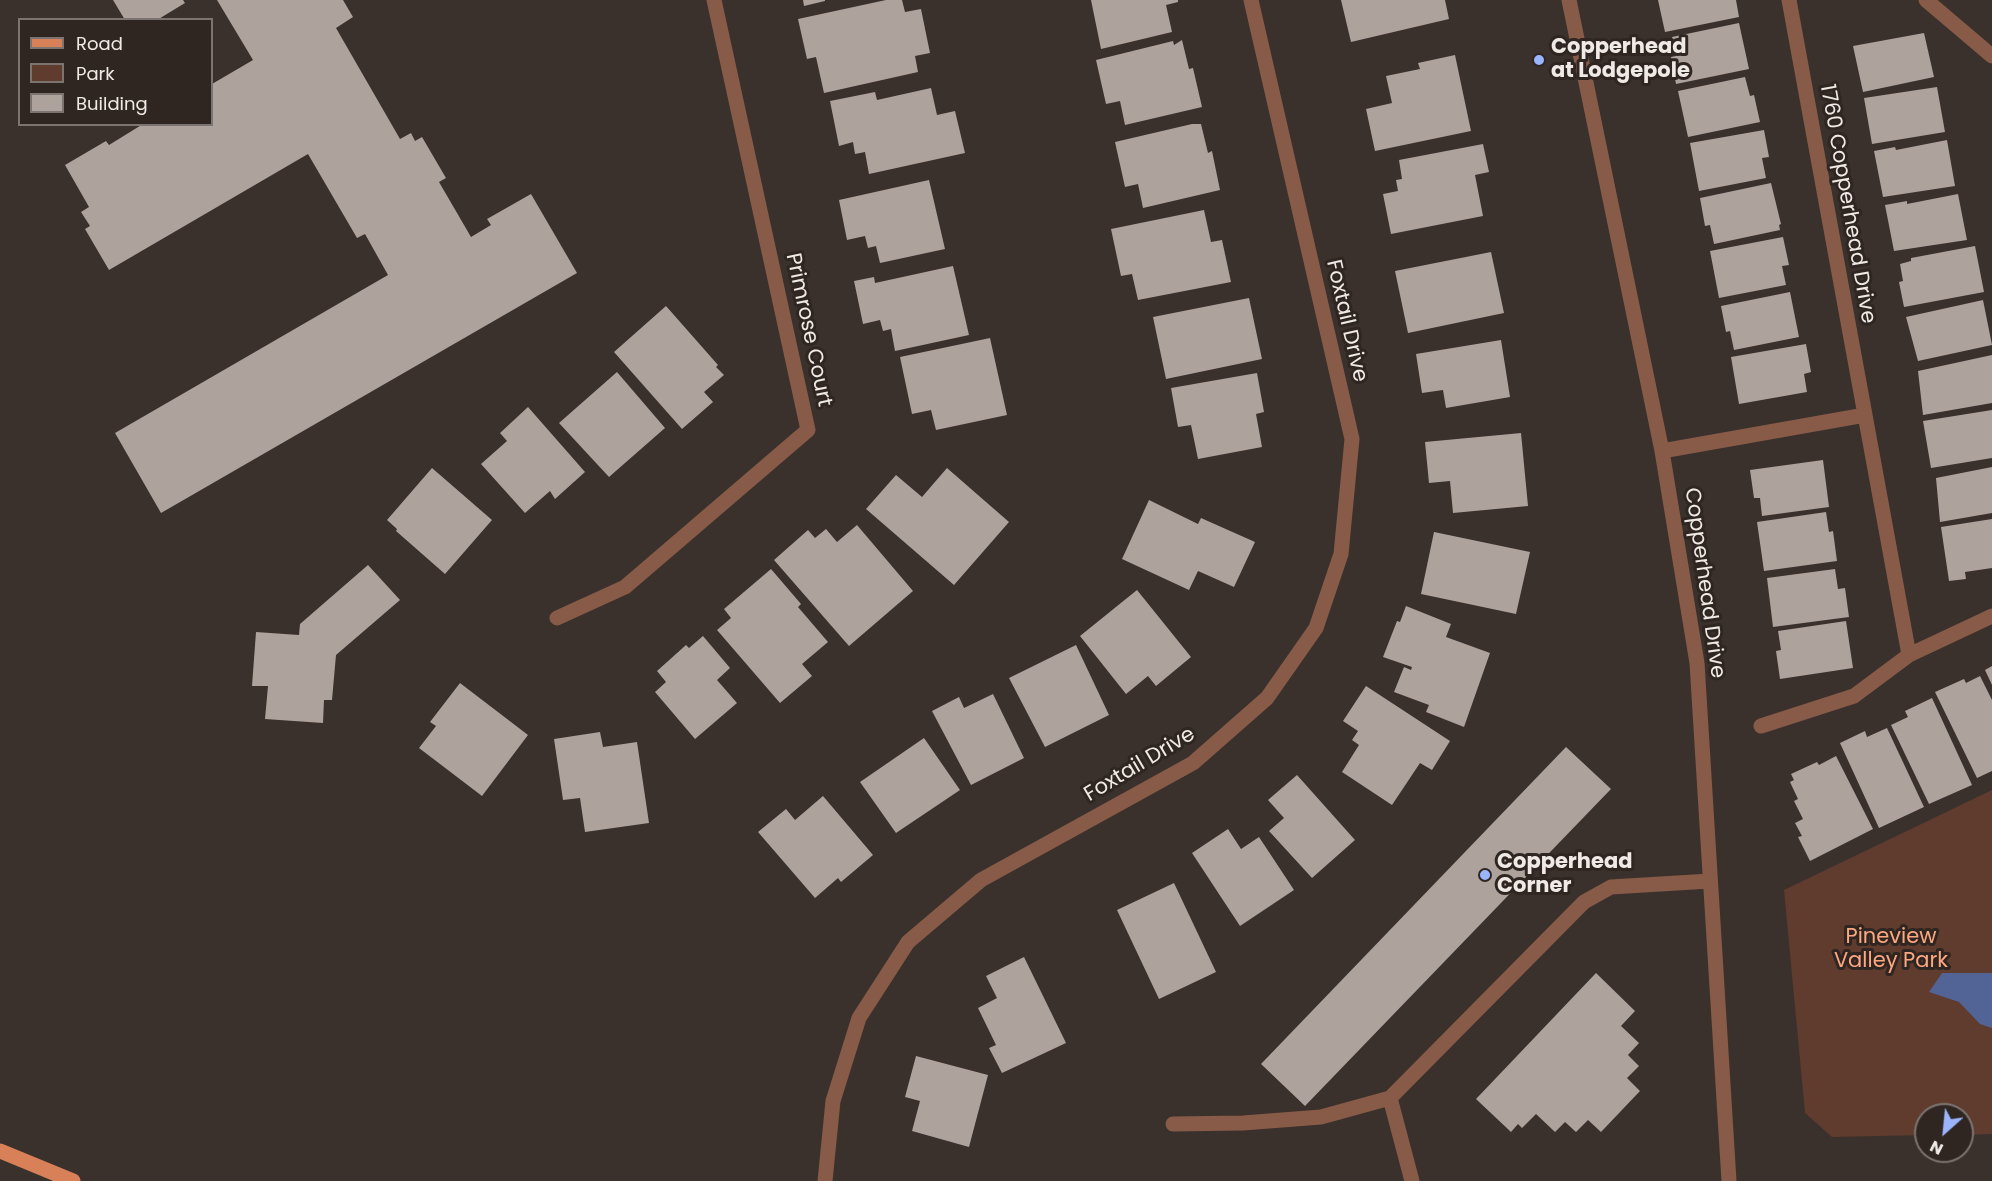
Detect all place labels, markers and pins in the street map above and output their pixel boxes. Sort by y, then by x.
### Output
place label: Copperhead at Lodgepole [1551,35,1690,85]
marker: Copperhead at Lodgepole [1532,53,1546,67]
place label: Copperhead Corner [1497,850,1632,900]
marker: Copperhead Corner [1478,868,1492,882]

